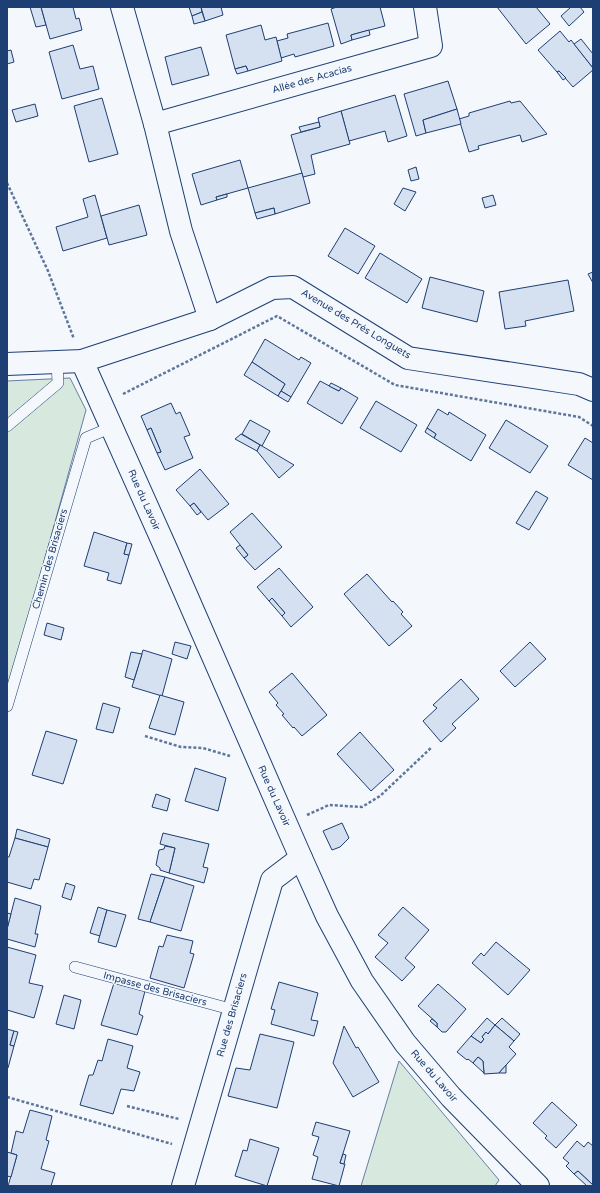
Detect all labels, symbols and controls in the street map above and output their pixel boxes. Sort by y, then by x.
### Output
street label: Allée des Acacias [271,62,353,96]
street label: Avenue des Prés Longuets [299,286,413,362]
street label: Rue du Lavoir [125,468,163,532]
street label: Chemin des Brisaciers [30,507,70,611]
street label: Rue du Lavoir [255,764,293,828]
street label: Impasse des Brisaciers [102,969,208,1009]
street label: Rue des Brisaciers [214,972,250,1058]
street label: Rue du Lavoir [408,1047,460,1105]

